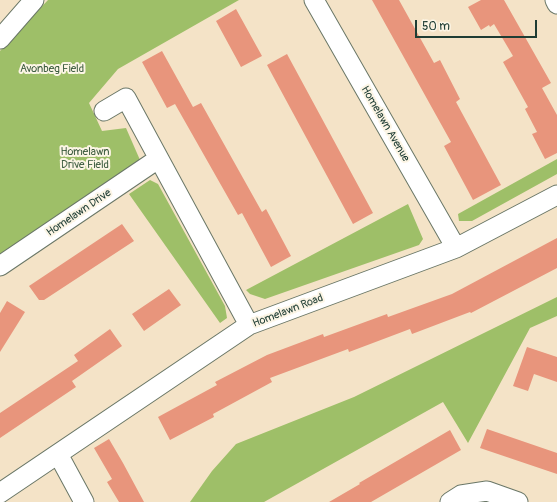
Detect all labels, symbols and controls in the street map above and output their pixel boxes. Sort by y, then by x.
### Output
scale bar [417,12,539,38]
text: 50 m [422,19,450,34]
park label: Avonbeg Field [20,62,84,76]
street label: Homelawn Avenue [358,84,412,164]
park label: Homelawn Drive Field [60,145,110,171]
street label: Homelawn Drive [44,187,114,239]
street label: Homelawn Road [251,292,325,330]

